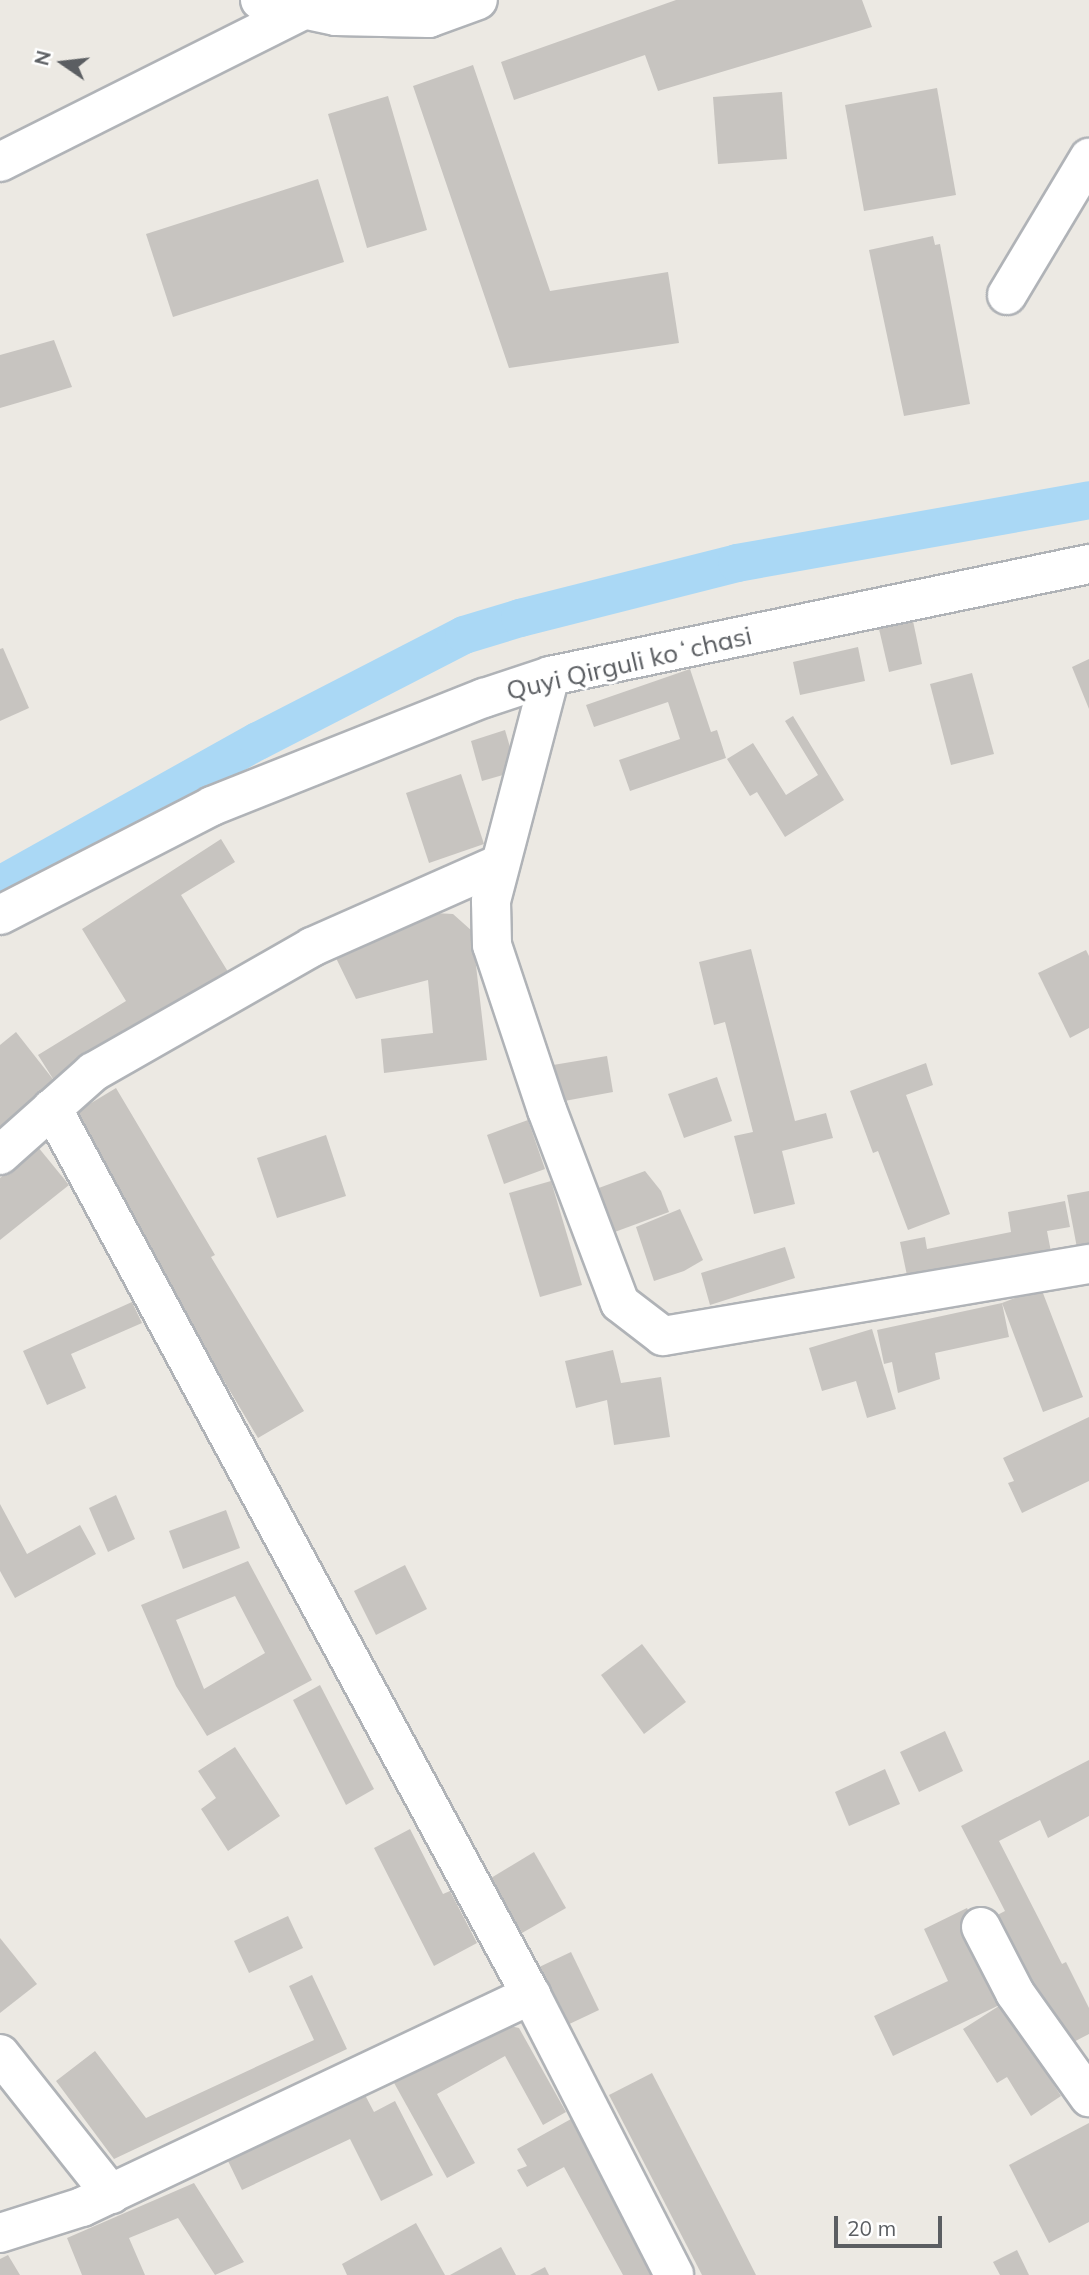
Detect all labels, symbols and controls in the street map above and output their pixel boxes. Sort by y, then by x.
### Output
north arrow [28,28,98,98]
text: N [29,48,56,68]
street label: Quyi Qirguli koʻchasi [503,620,755,706]
scale bar [837,2202,946,2246]
text: 20 m [847,2215,896,2241]

